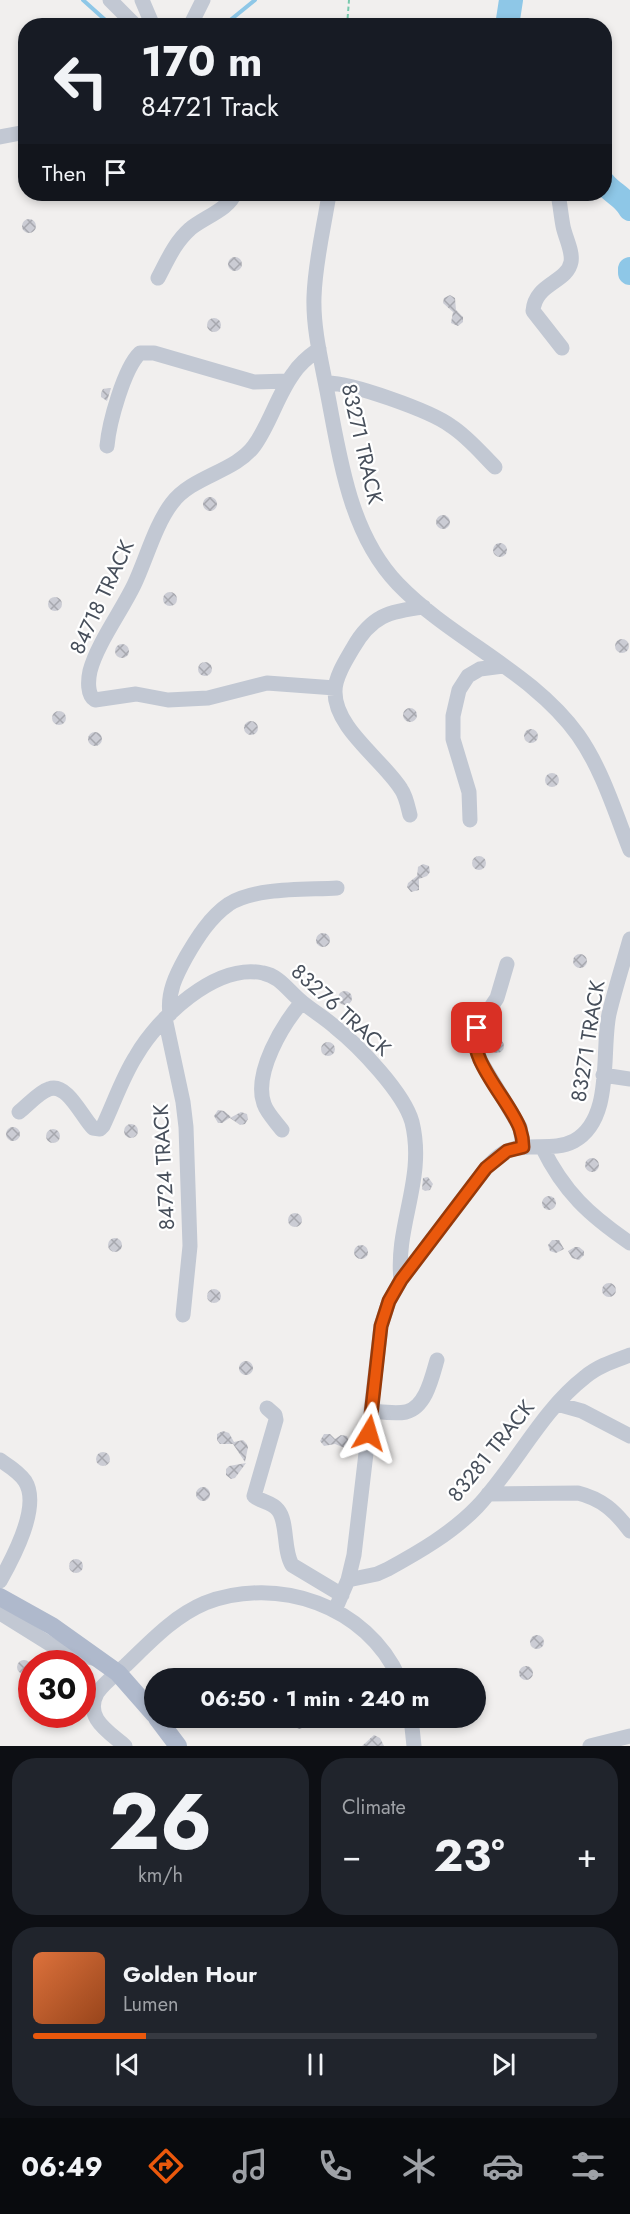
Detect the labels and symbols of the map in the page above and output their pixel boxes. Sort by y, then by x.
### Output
street label: 83271 TRACK [334,381,390,507]
street label: 84718 TRACK [62,535,142,659]
street label: 83276 TRACK [284,957,398,1063]
street label: 83271 TRACK [564,978,612,1104]
pin [451,1002,502,1053]
street label: 84724 TRACK [146,1103,182,1231]
street label: 83281 TRACK [441,1394,541,1508]
position arrow [337,1401,401,1465]
speed limit sign: 30 [18,1650,96,1728]

